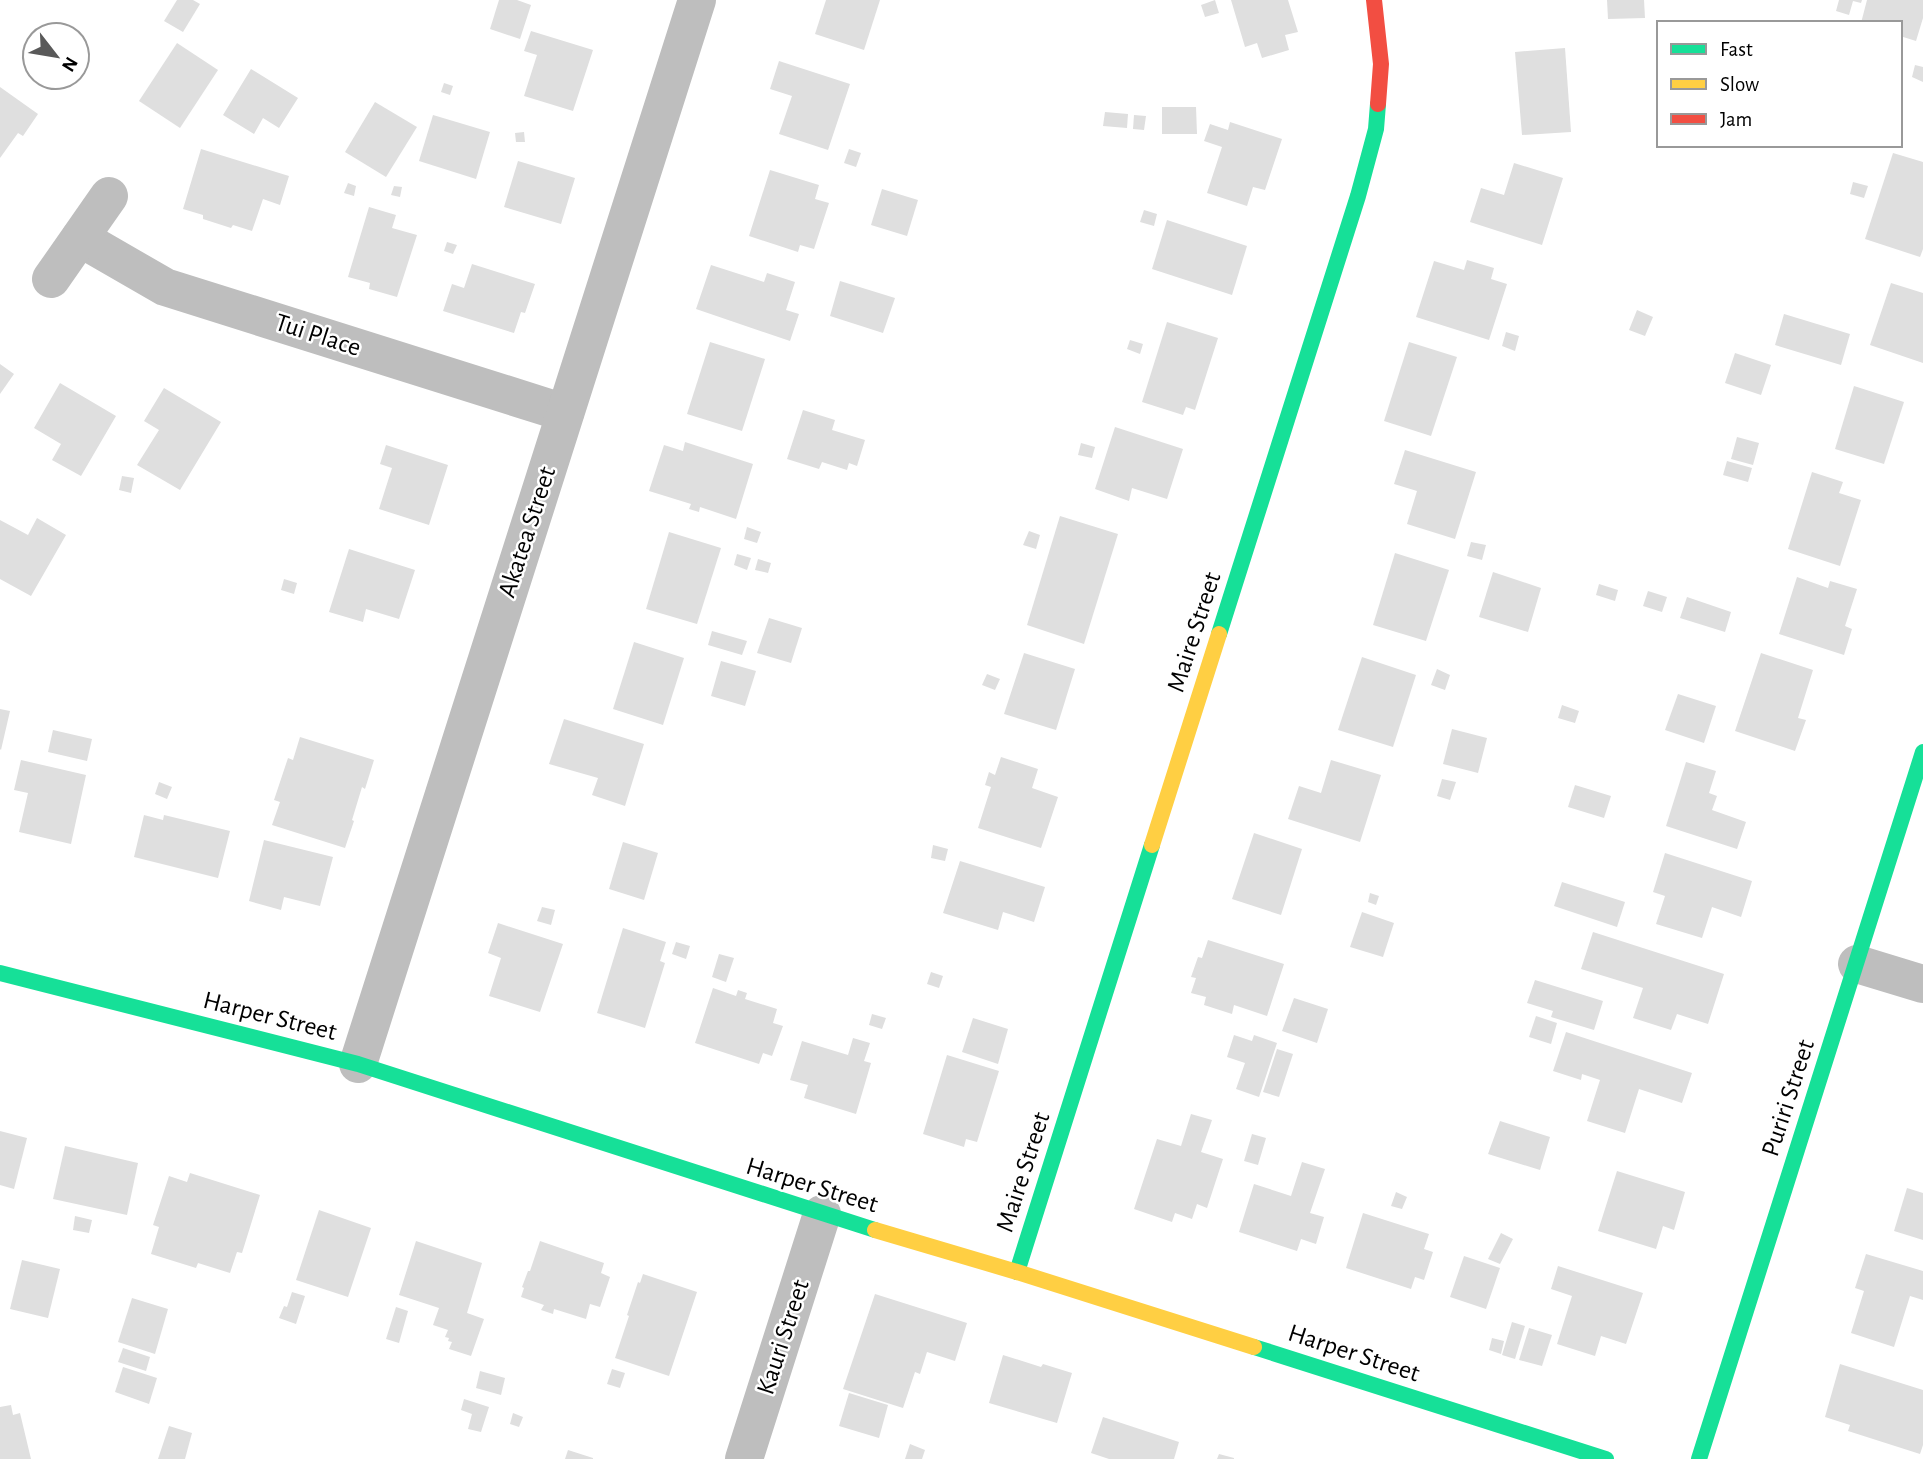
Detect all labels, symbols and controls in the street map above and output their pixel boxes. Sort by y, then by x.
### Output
north arrow [21,21,91,91]
legend [1657,21,1902,147]
text: Fast [1720,39,1753,60]
text: N [58,53,81,75]
text: Slow [1720,74,1759,95]
text: Jam [1720,109,1752,130]
street label: Tui Place [272,309,364,361]
street label: Akatea Street [494,463,560,601]
street label: Maire Street [1162,569,1226,695]
street label: Harper Street [201,987,339,1045]
street label: Puriri Street [1757,1036,1819,1160]
street label: Maire Street [991,1109,1055,1235]
street label: Harper Street [743,1153,881,1217]
street label: Kauri Street [752,1276,814,1398]
street label: Harper Street [1285,1320,1423,1386]

